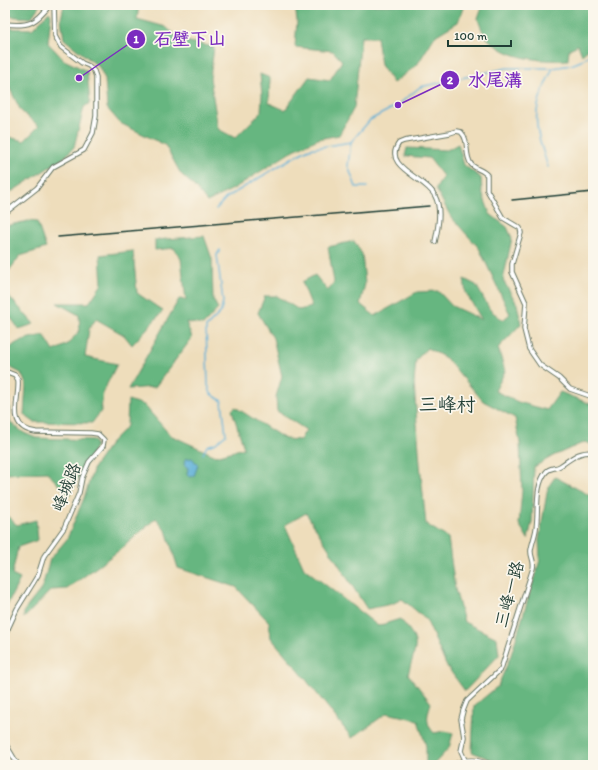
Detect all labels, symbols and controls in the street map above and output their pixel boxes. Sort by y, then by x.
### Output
scale bar [448,22,511,48]
callout: 石壁下山 [126,24,234,54]
text: 石壁下山 [154,28,226,50]
text: 100 m [454,29,487,43]
text: 1 [133,32,139,46]
callout: 水尾溝 [440,65,530,95]
text: 水尾溝 [468,69,522,91]
text: 2 [447,73,454,87]
district label: 三峰村 [418,393,476,416]
street label: 峰城路 [48,460,84,514]
street label: 三峰一路 [491,559,527,629]

